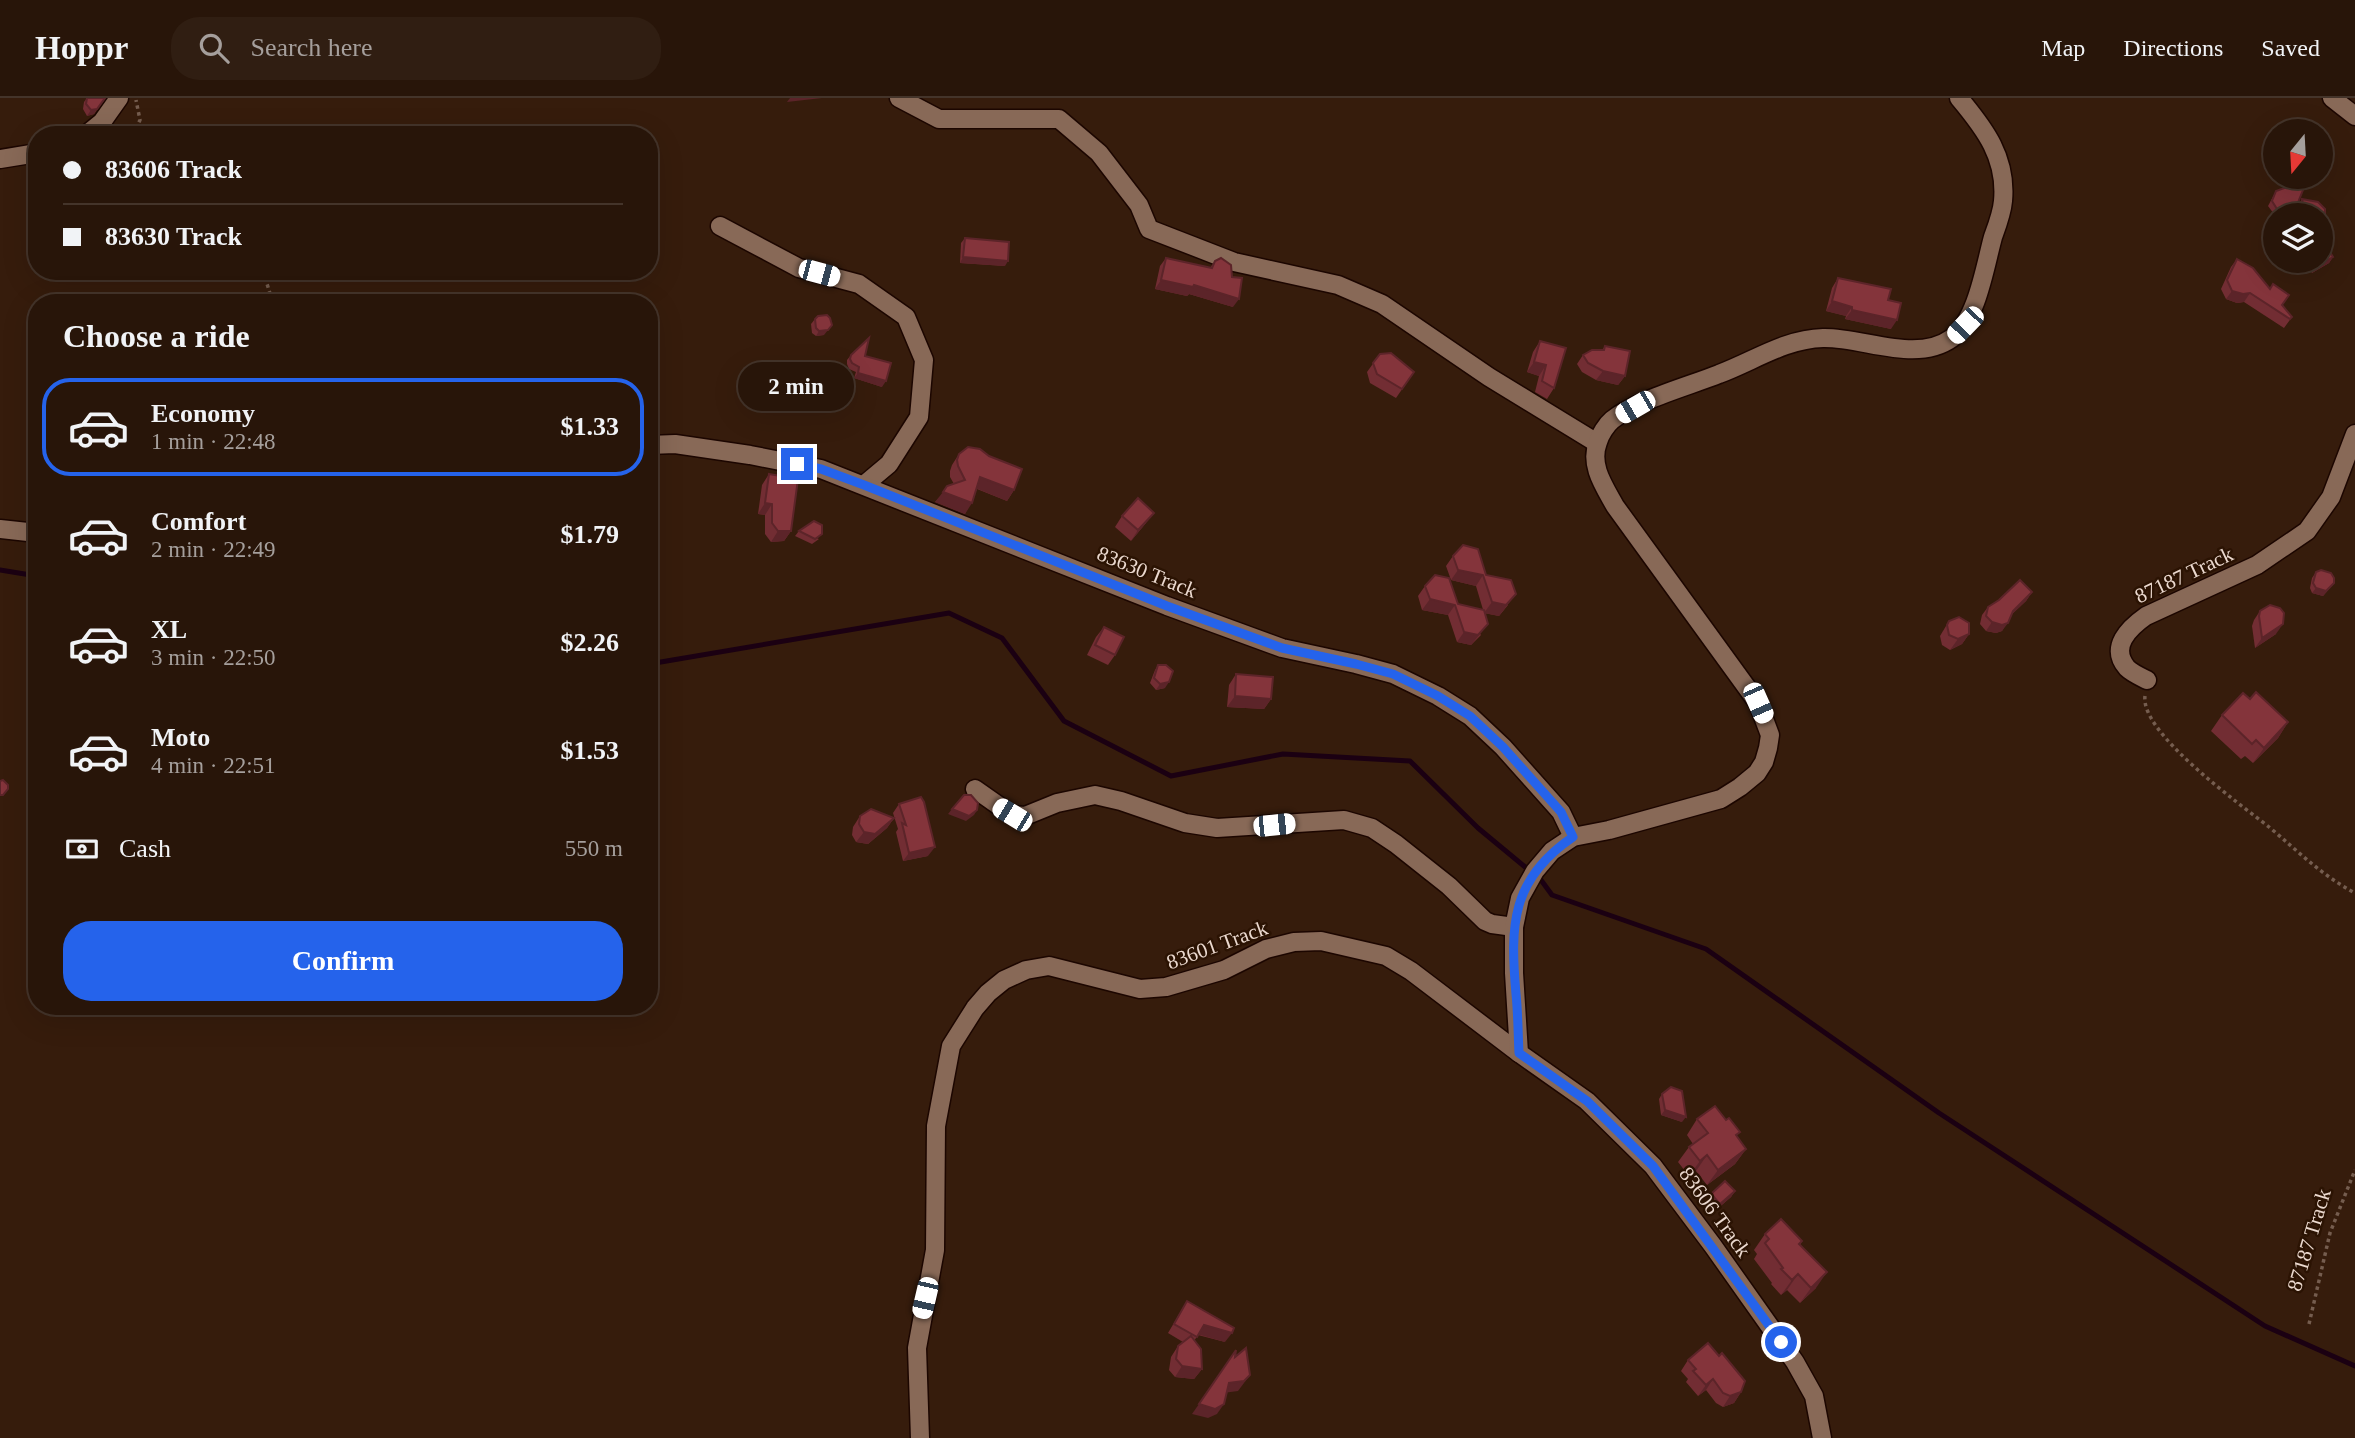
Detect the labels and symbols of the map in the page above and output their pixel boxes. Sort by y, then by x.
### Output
north arrow [2263,119,2333,189]
car [796,257,843,289]
car [1943,303,1988,347]
callout: 2 min [739,362,855,412]
car [1612,387,1659,427]
route end [781,448,813,480]
street label: 83630 Track [1094,541,1201,603]
street label: 87187 Track [2131,542,2237,608]
car [1740,680,1777,726]
car [989,795,1036,835]
car [1253,812,1296,838]
street label: 83601 Track [1163,915,1271,974]
street label: 83606 Track [1674,1162,1756,1262]
street label: 87187 Track [2282,1186,2336,1294]
car [911,1275,940,1321]
route start [1765,1326,1797,1358]

